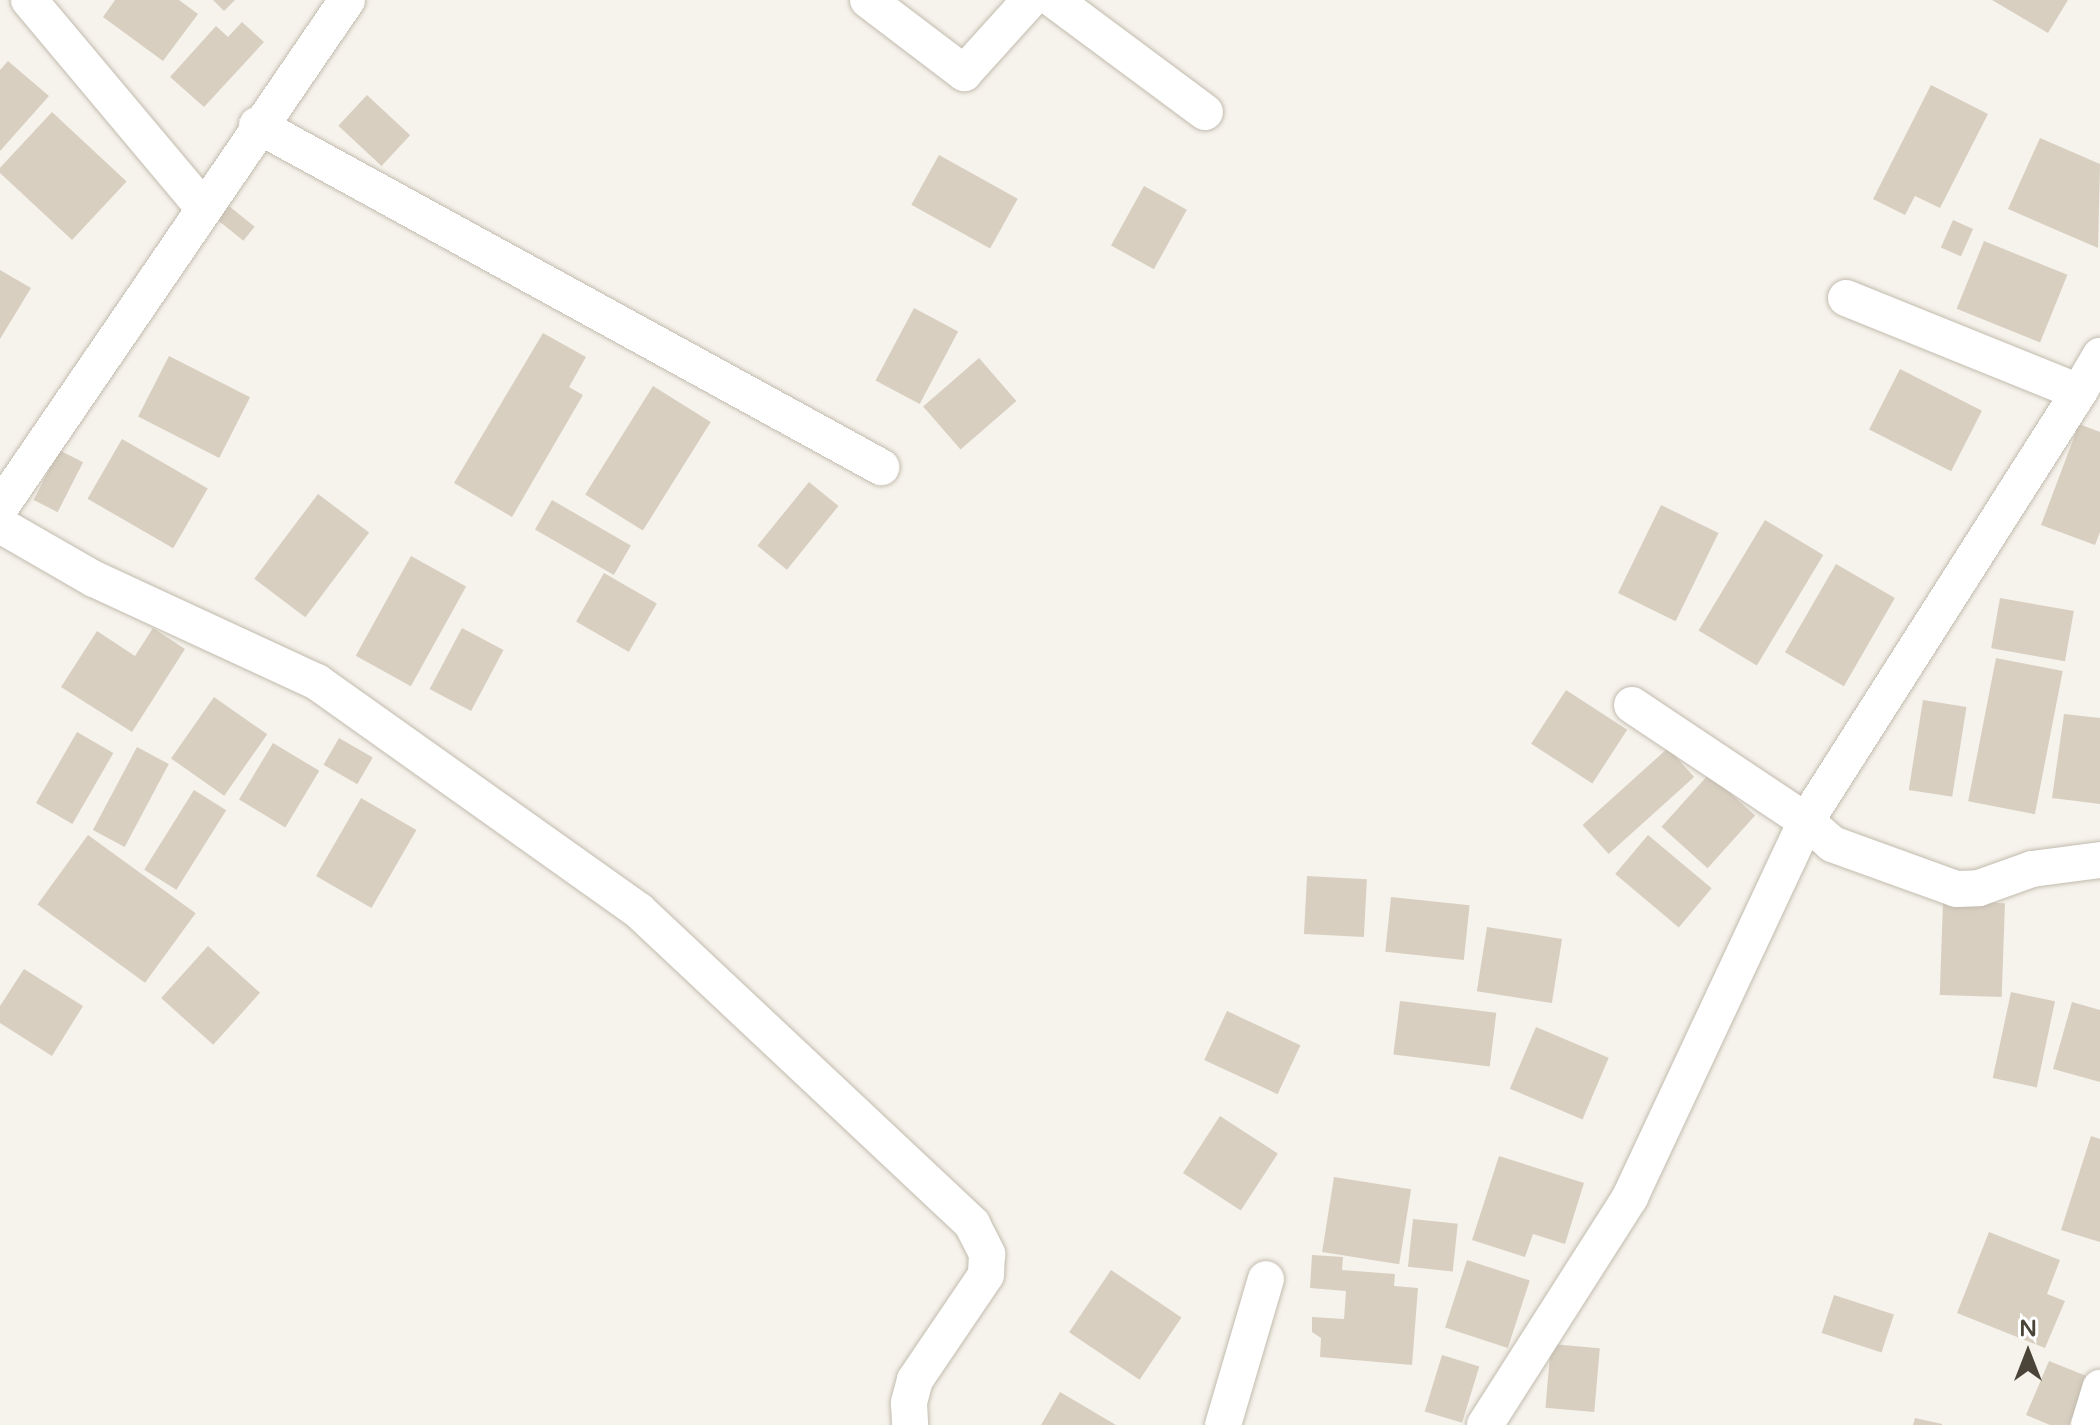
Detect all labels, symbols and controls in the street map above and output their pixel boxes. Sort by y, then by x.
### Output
north arrow [1988,1313,2068,1393]
text: N [2019,1316,2037,1342]

